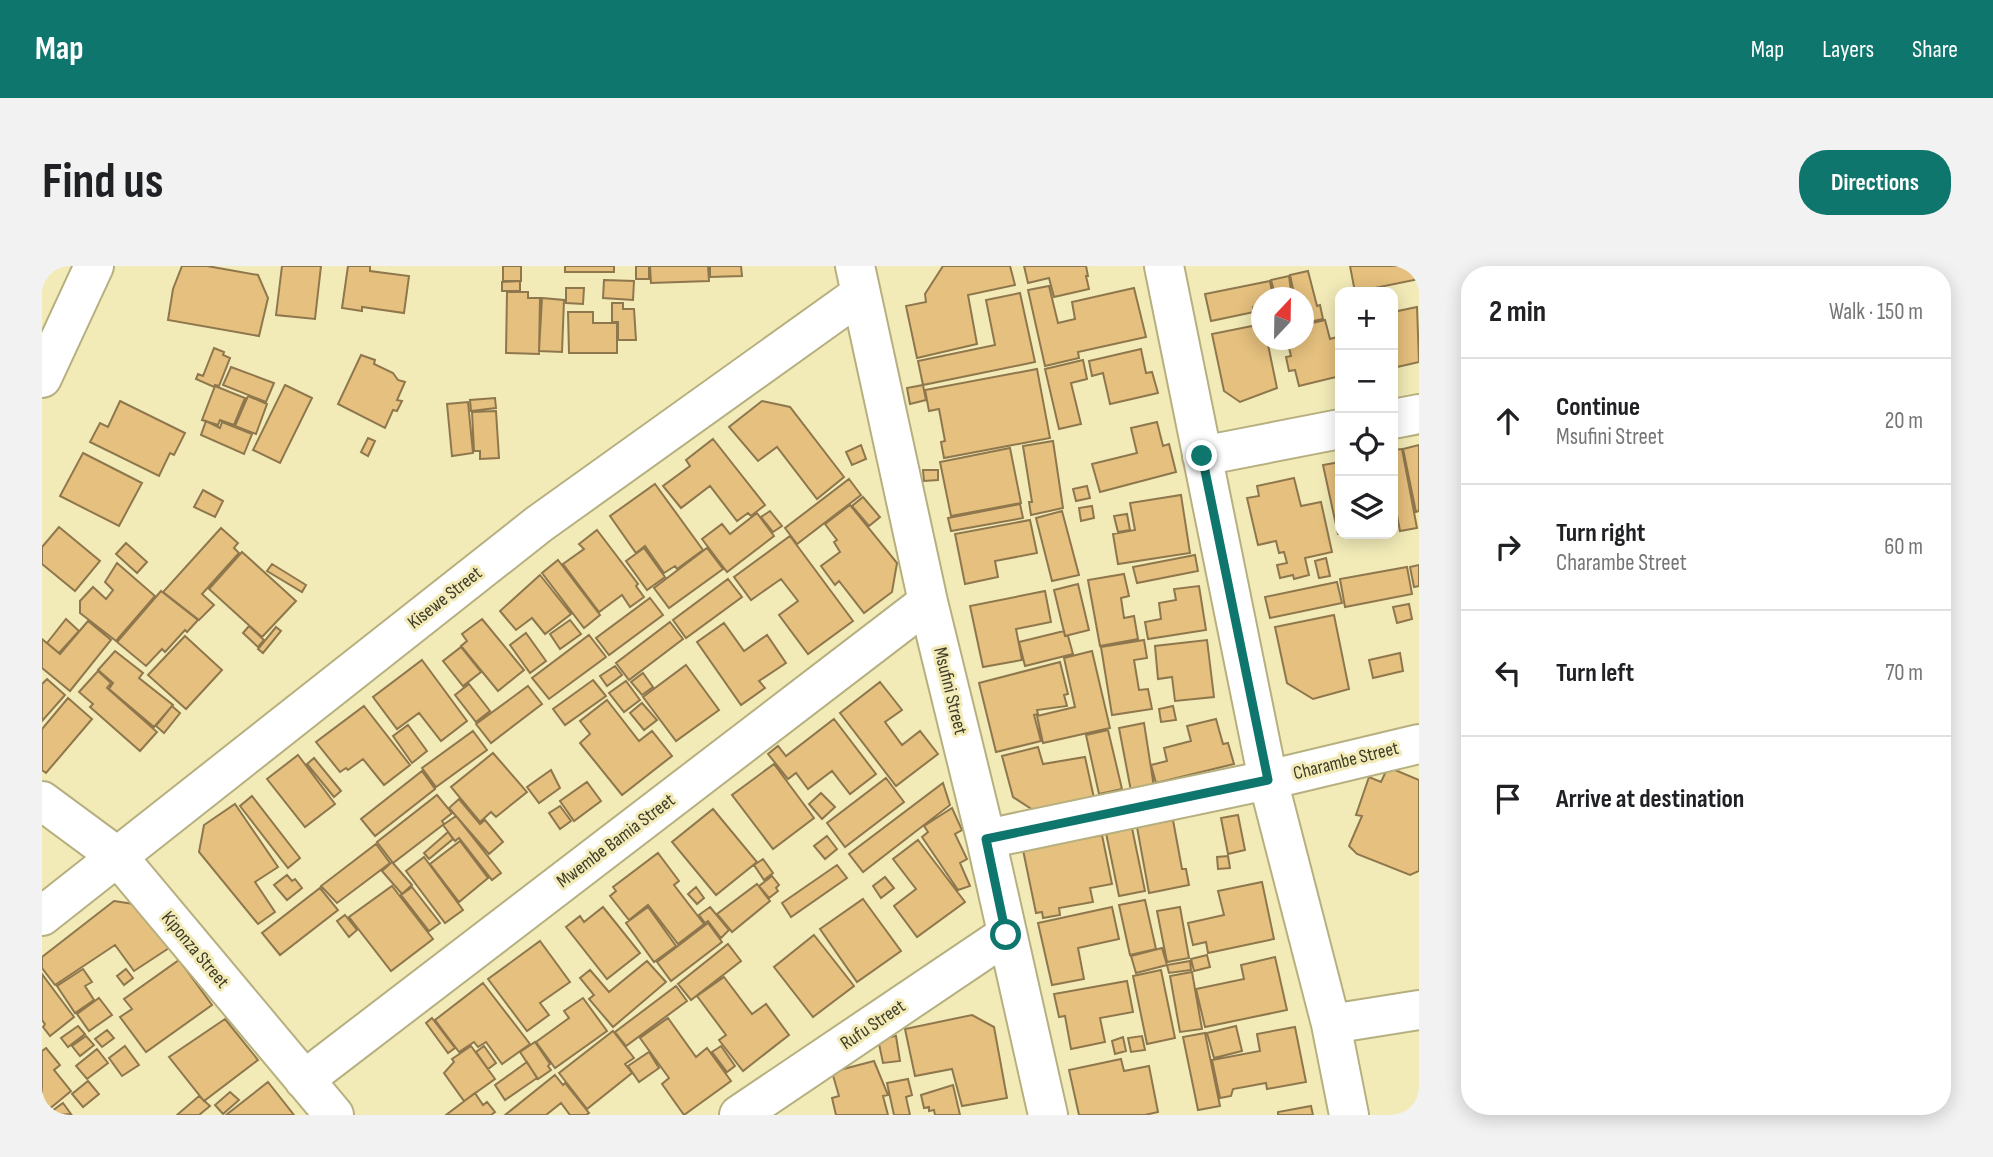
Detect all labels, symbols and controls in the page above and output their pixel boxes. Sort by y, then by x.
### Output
text: Map [35,29,84,69]
text: Map [1751,35,1784,64]
text: Layers [1822,35,1874,64]
text: Share [1912,35,1958,64]
button: Directions [1799,150,1951,215]
text: Find us [42,153,164,212]
north arrow [1251,287,1314,350]
map controls [1335,287,1398,539]
button: + [1335,287,1398,350]
text: 2 min [1489,294,1546,330]
text: Walk · 150 m [1829,298,1923,326]
button: − [1335,350,1398,413]
text: Continue [1556,392,1640,423]
icon: ahead [1489,402,1527,440]
text: 20 m [1885,407,1923,435]
button: locate [1335,413,1398,476]
text: Msufini Street [1556,423,1664,451]
route end [1186,440,1217,471]
button: layers [1335,476,1398,539]
text: Turn right [1556,518,1645,549]
icon: right [1489,528,1527,566]
text: 60 m [1884,533,1923,561]
text: Charambe Street [1556,549,1687,577]
street label: Kisewe Street [403,562,487,634]
street label: Msufini Street [928,645,972,737]
icon: left [1489,654,1527,692]
text: Turn left [1556,658,1634,689]
text: 70 m [1885,659,1923,687]
street label: Charambe Street [1291,737,1401,785]
icon: arrive [1489,780,1527,818]
text: Arrive at destination [1556,784,1744,815]
street label: Mwembe Bamia Street [552,789,680,893]
street label: Kiponza Street [156,907,234,993]
route start [990,919,1021,950]
street label: Rufu Street [836,995,910,1055]

